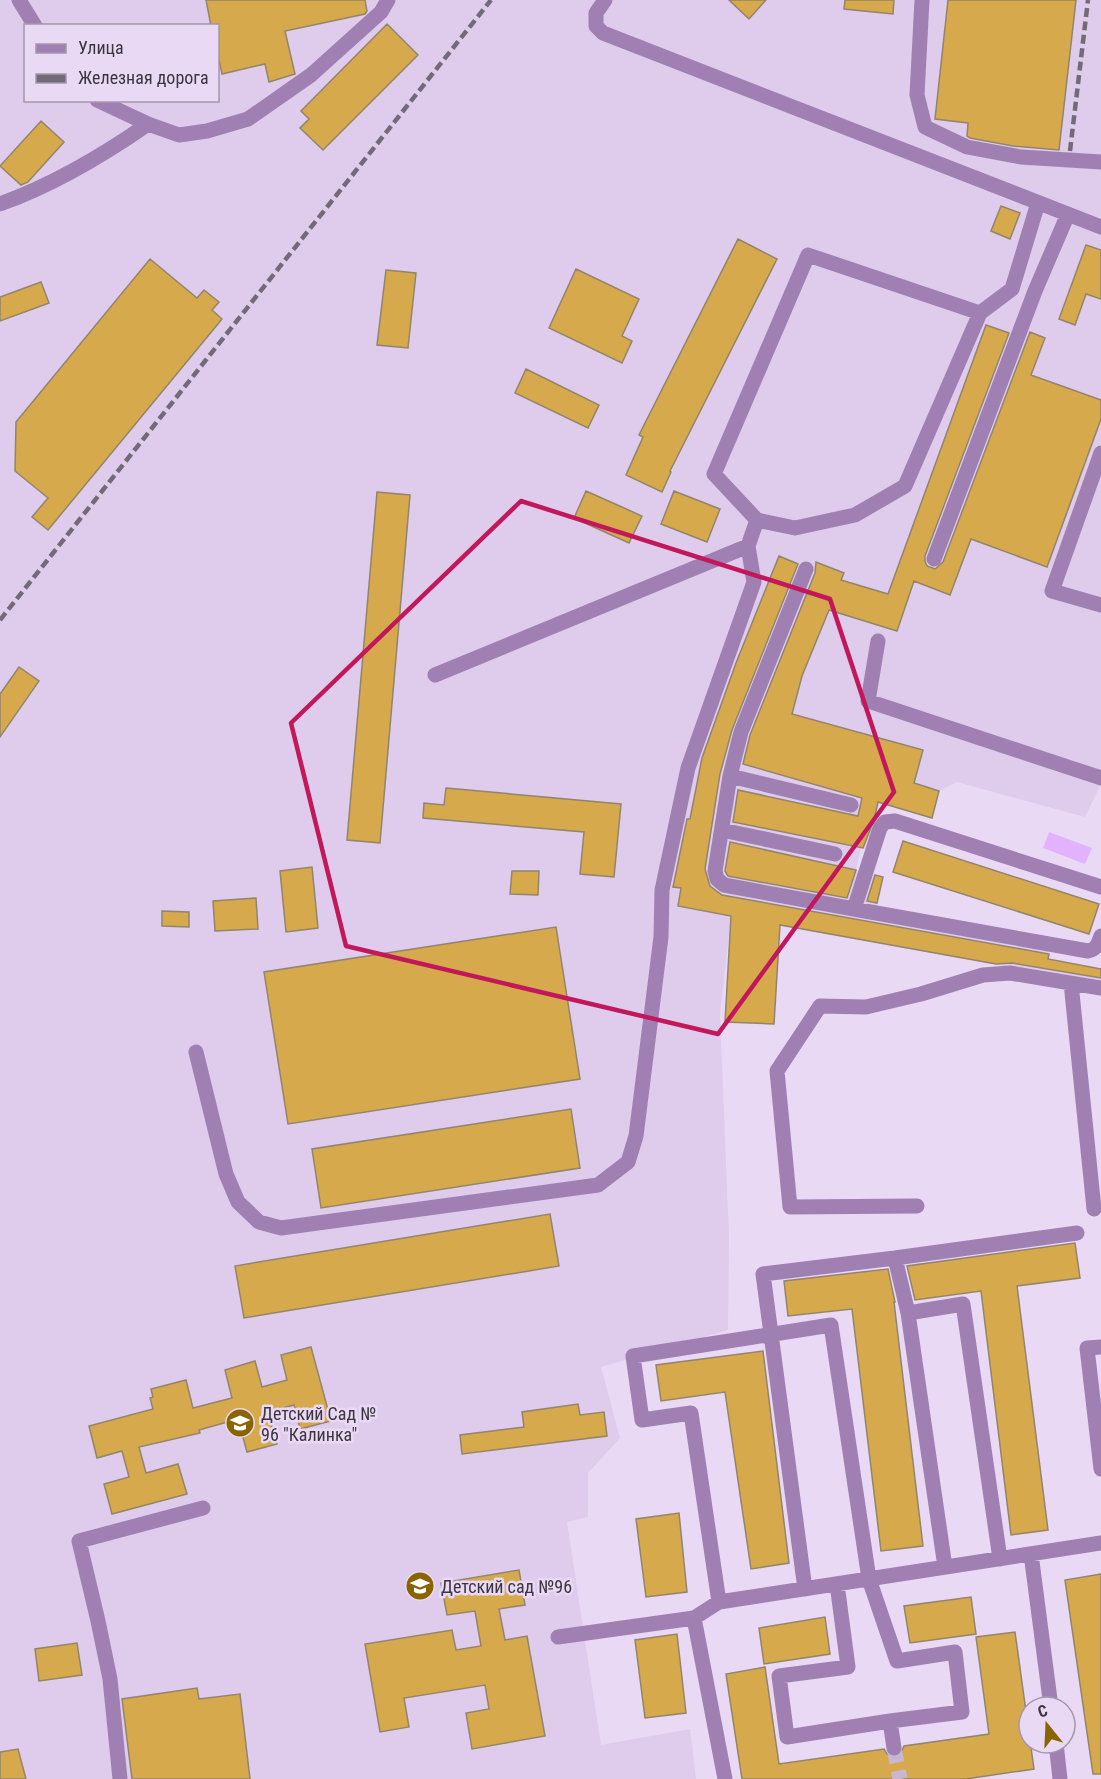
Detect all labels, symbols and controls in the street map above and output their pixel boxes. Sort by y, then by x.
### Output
legend [24,24,219,102]
text: Улица [78,37,124,58]
text: Железная дорога [78,67,209,88]
place label: Детский Сад № 96 "Калинка" [261,1403,376,1445]
school or university icon: Детский Сад № 96 "Калинка" [224,1407,256,1439]
school or university icon: Детский сад №96 [404,1570,436,1602]
place label: Детский сад №96 [441,1576,572,1597]
north arrow [1017,1695,1077,1755]
text: С [1035,1701,1050,1722]

